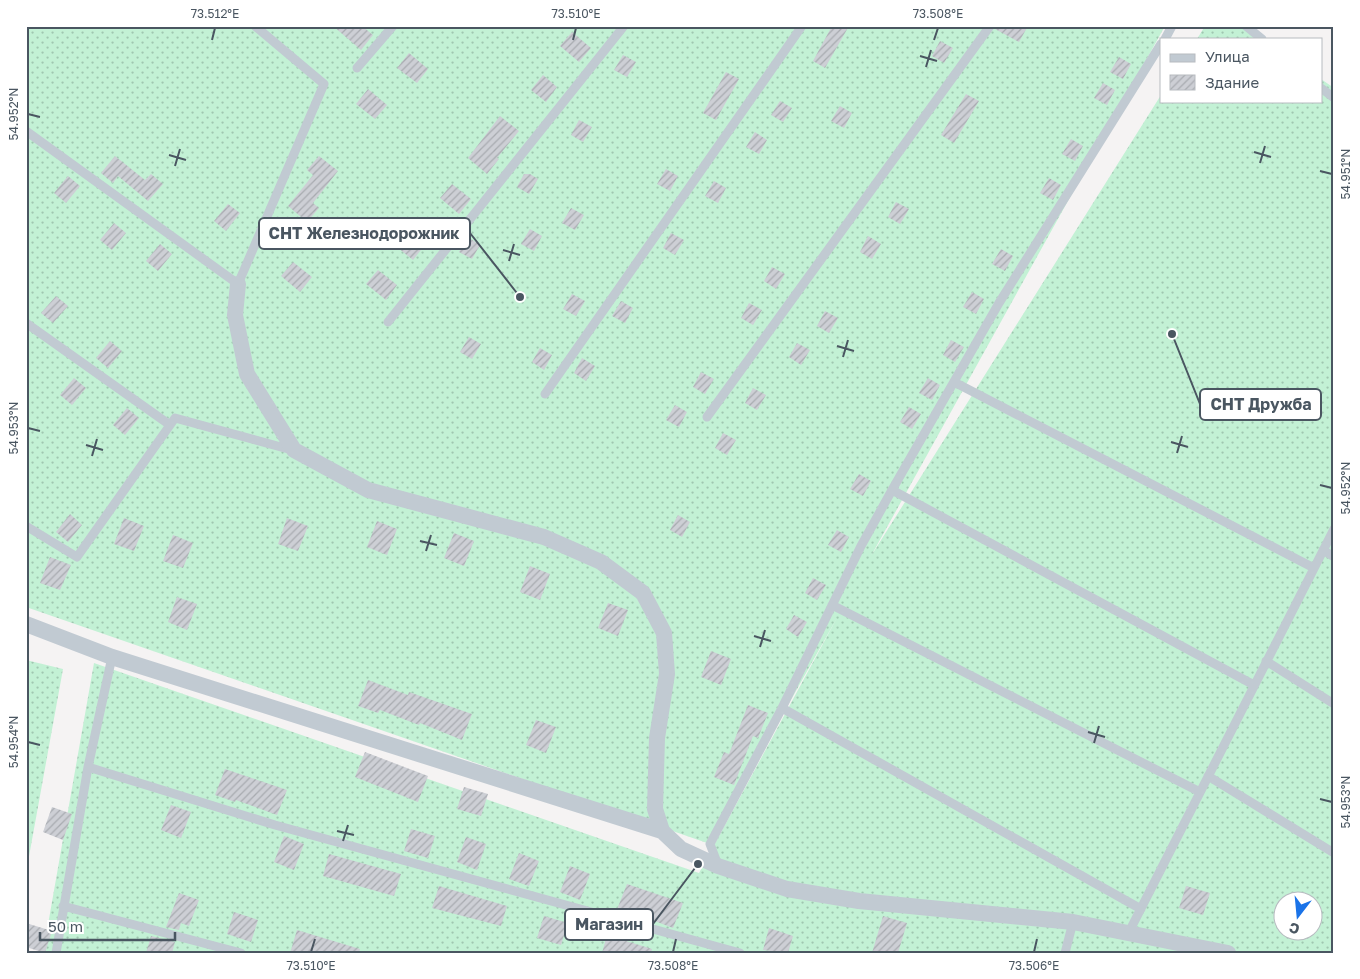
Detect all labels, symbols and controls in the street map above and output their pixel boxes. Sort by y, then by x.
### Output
text: 73.512°E [191,6,239,21]
text: 73.510°E [551,6,601,21]
text: 73.508°E [913,6,963,21]
legend [1160,38,1322,102]
text: Улица [1205,47,1250,65]
text: Здание [1205,73,1259,91]
text: 54.952°N [6,88,21,140]
text: 54.951°N [1338,149,1353,199]
callout: СНТ Железнодорожник [259,218,470,249]
text: СНТ Железнодорожник [269,223,460,243]
callout: СНТ Дружба [1200,389,1321,420]
text: СНТ Дружба [1210,394,1312,414]
text: 54.953°N [6,402,21,454]
text: 54.952°N [1338,462,1353,514]
text: 54.954°N [6,716,21,768]
text: 54.953°N [1338,776,1353,828]
north arrow [1272,892,1322,942]
scale bar [40,909,175,941]
callout: Магазин [565,909,653,940]
text: Магазин [575,914,643,934]
text: 50 m [48,917,83,935]
text: С [1287,919,1301,939]
text: 73.510°E [286,958,336,973]
text: 73.508°E [648,958,698,973]
text: 73.506°E [1009,958,1059,973]

